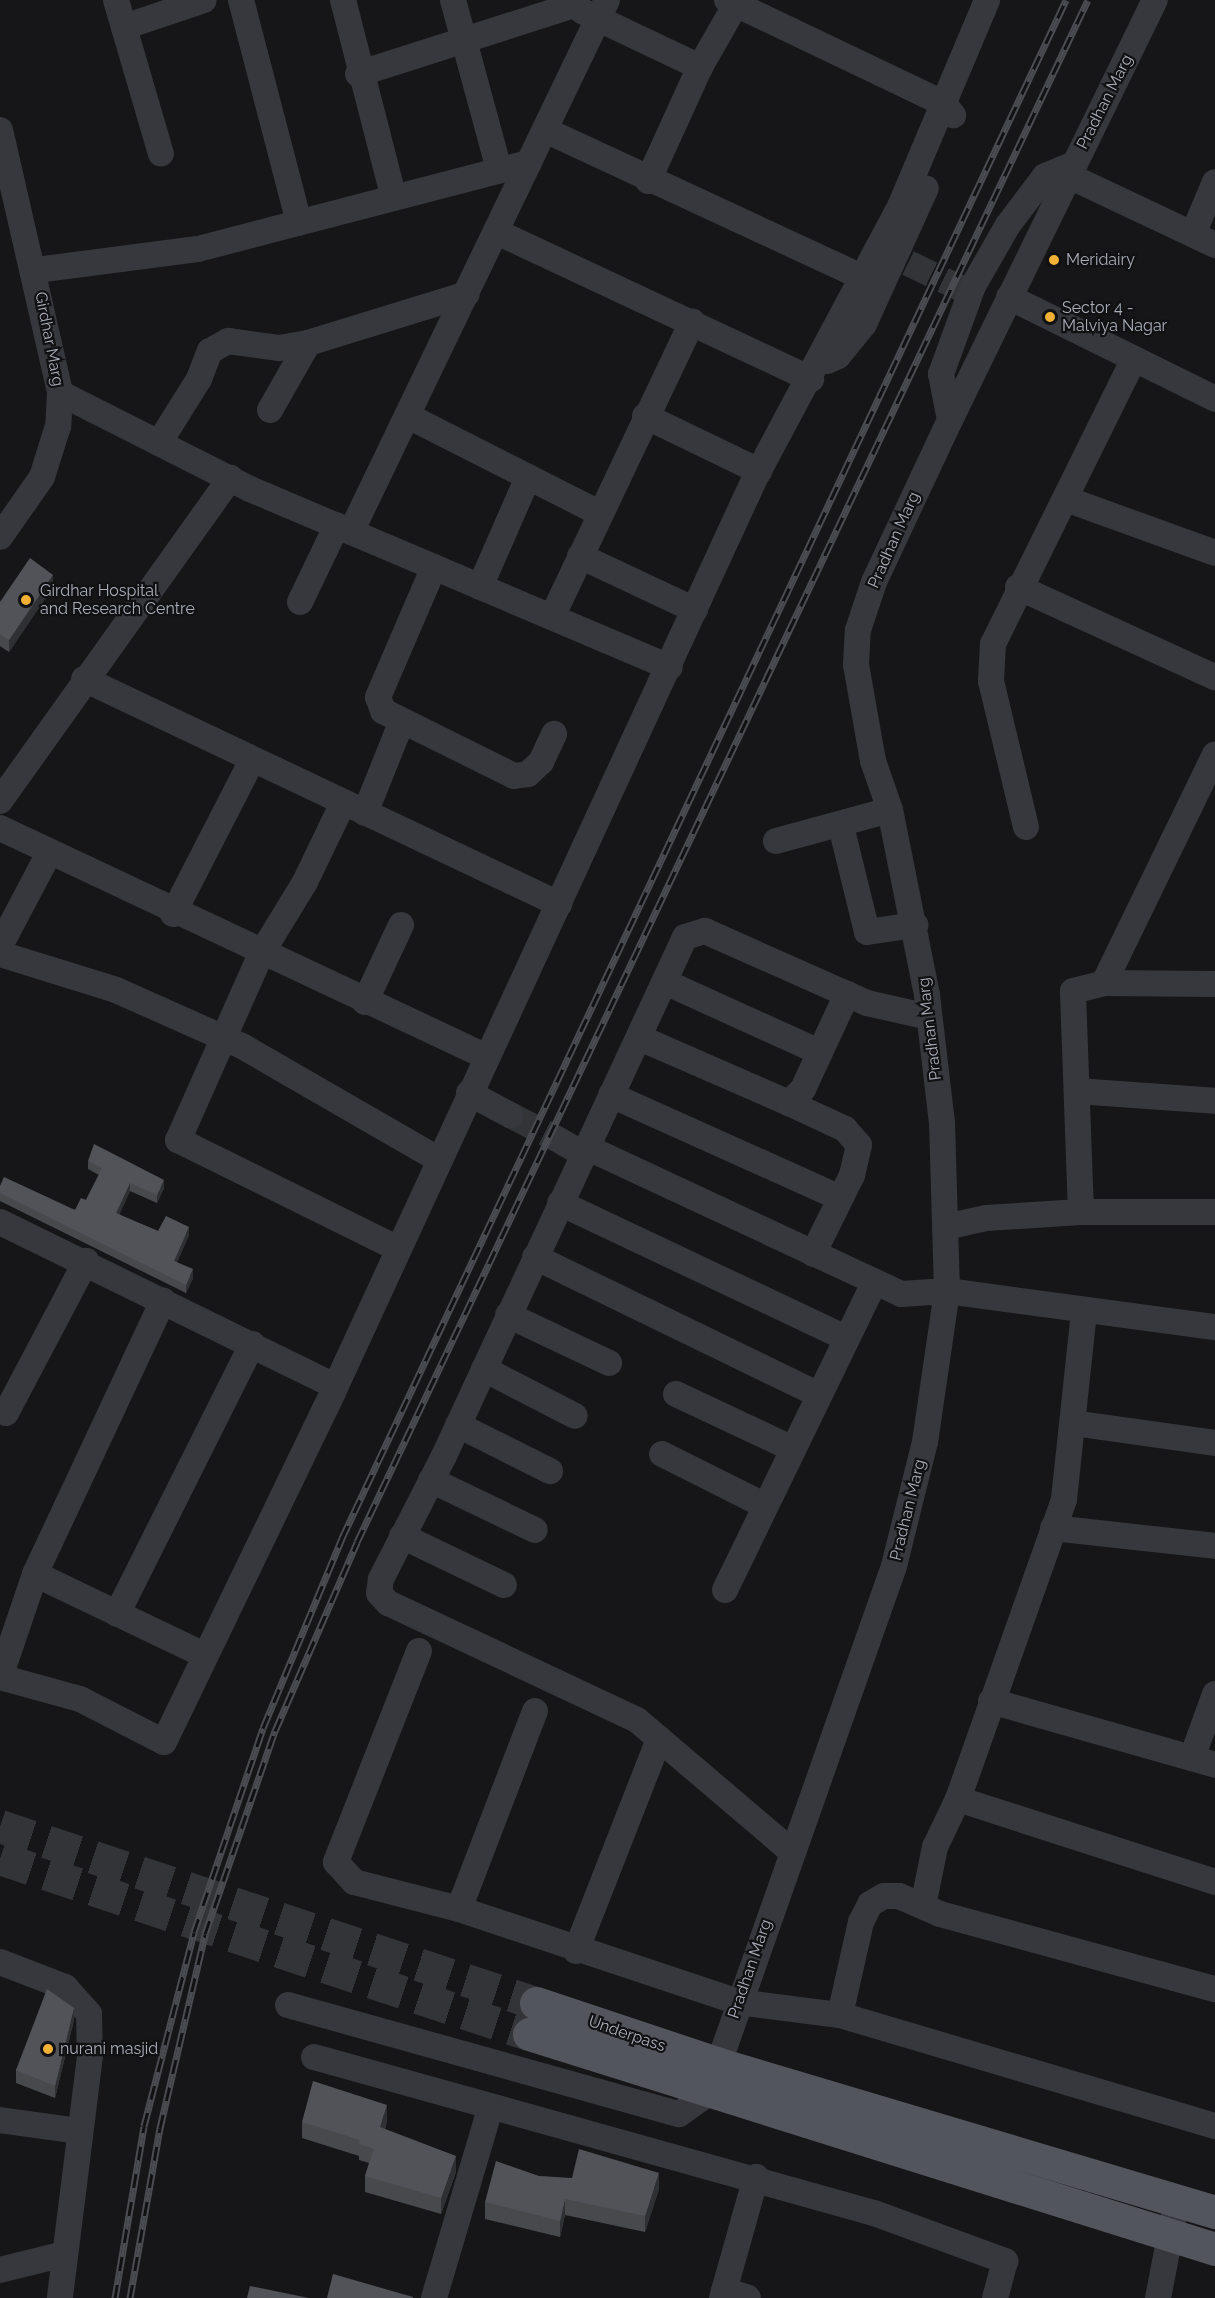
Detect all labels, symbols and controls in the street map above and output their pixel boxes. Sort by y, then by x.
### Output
street label: Pradhan Marg [1073,51,1137,153]
place label: Meridairy [1066,250,1135,270]
marker: Meridairy [1047,253,1061,267]
street label: Girdhar Marg [30,290,68,388]
place label: Sector 4 - Malviya Nagar [1062,298,1167,336]
marker: Sector 4 - Malviya Nagar [1043,310,1057,324]
street label: Pradhan Marg [864,489,924,591]
place label: Girdhar Hospital and Research Centre [40,581,195,619]
marker: Girdhar Hospital and Research Centre [17,591,35,609]
street label: Pradhan Marg [914,976,946,1082]
street label: Pradhan Marg [886,1457,930,1563]
street label: Pradhan Marg [724,1917,776,2021]
street label: Underpass [586,2012,668,2056]
place label: nurani masjid [60,2039,158,2059]
marker: nurani masjid [41,2042,55,2056]

